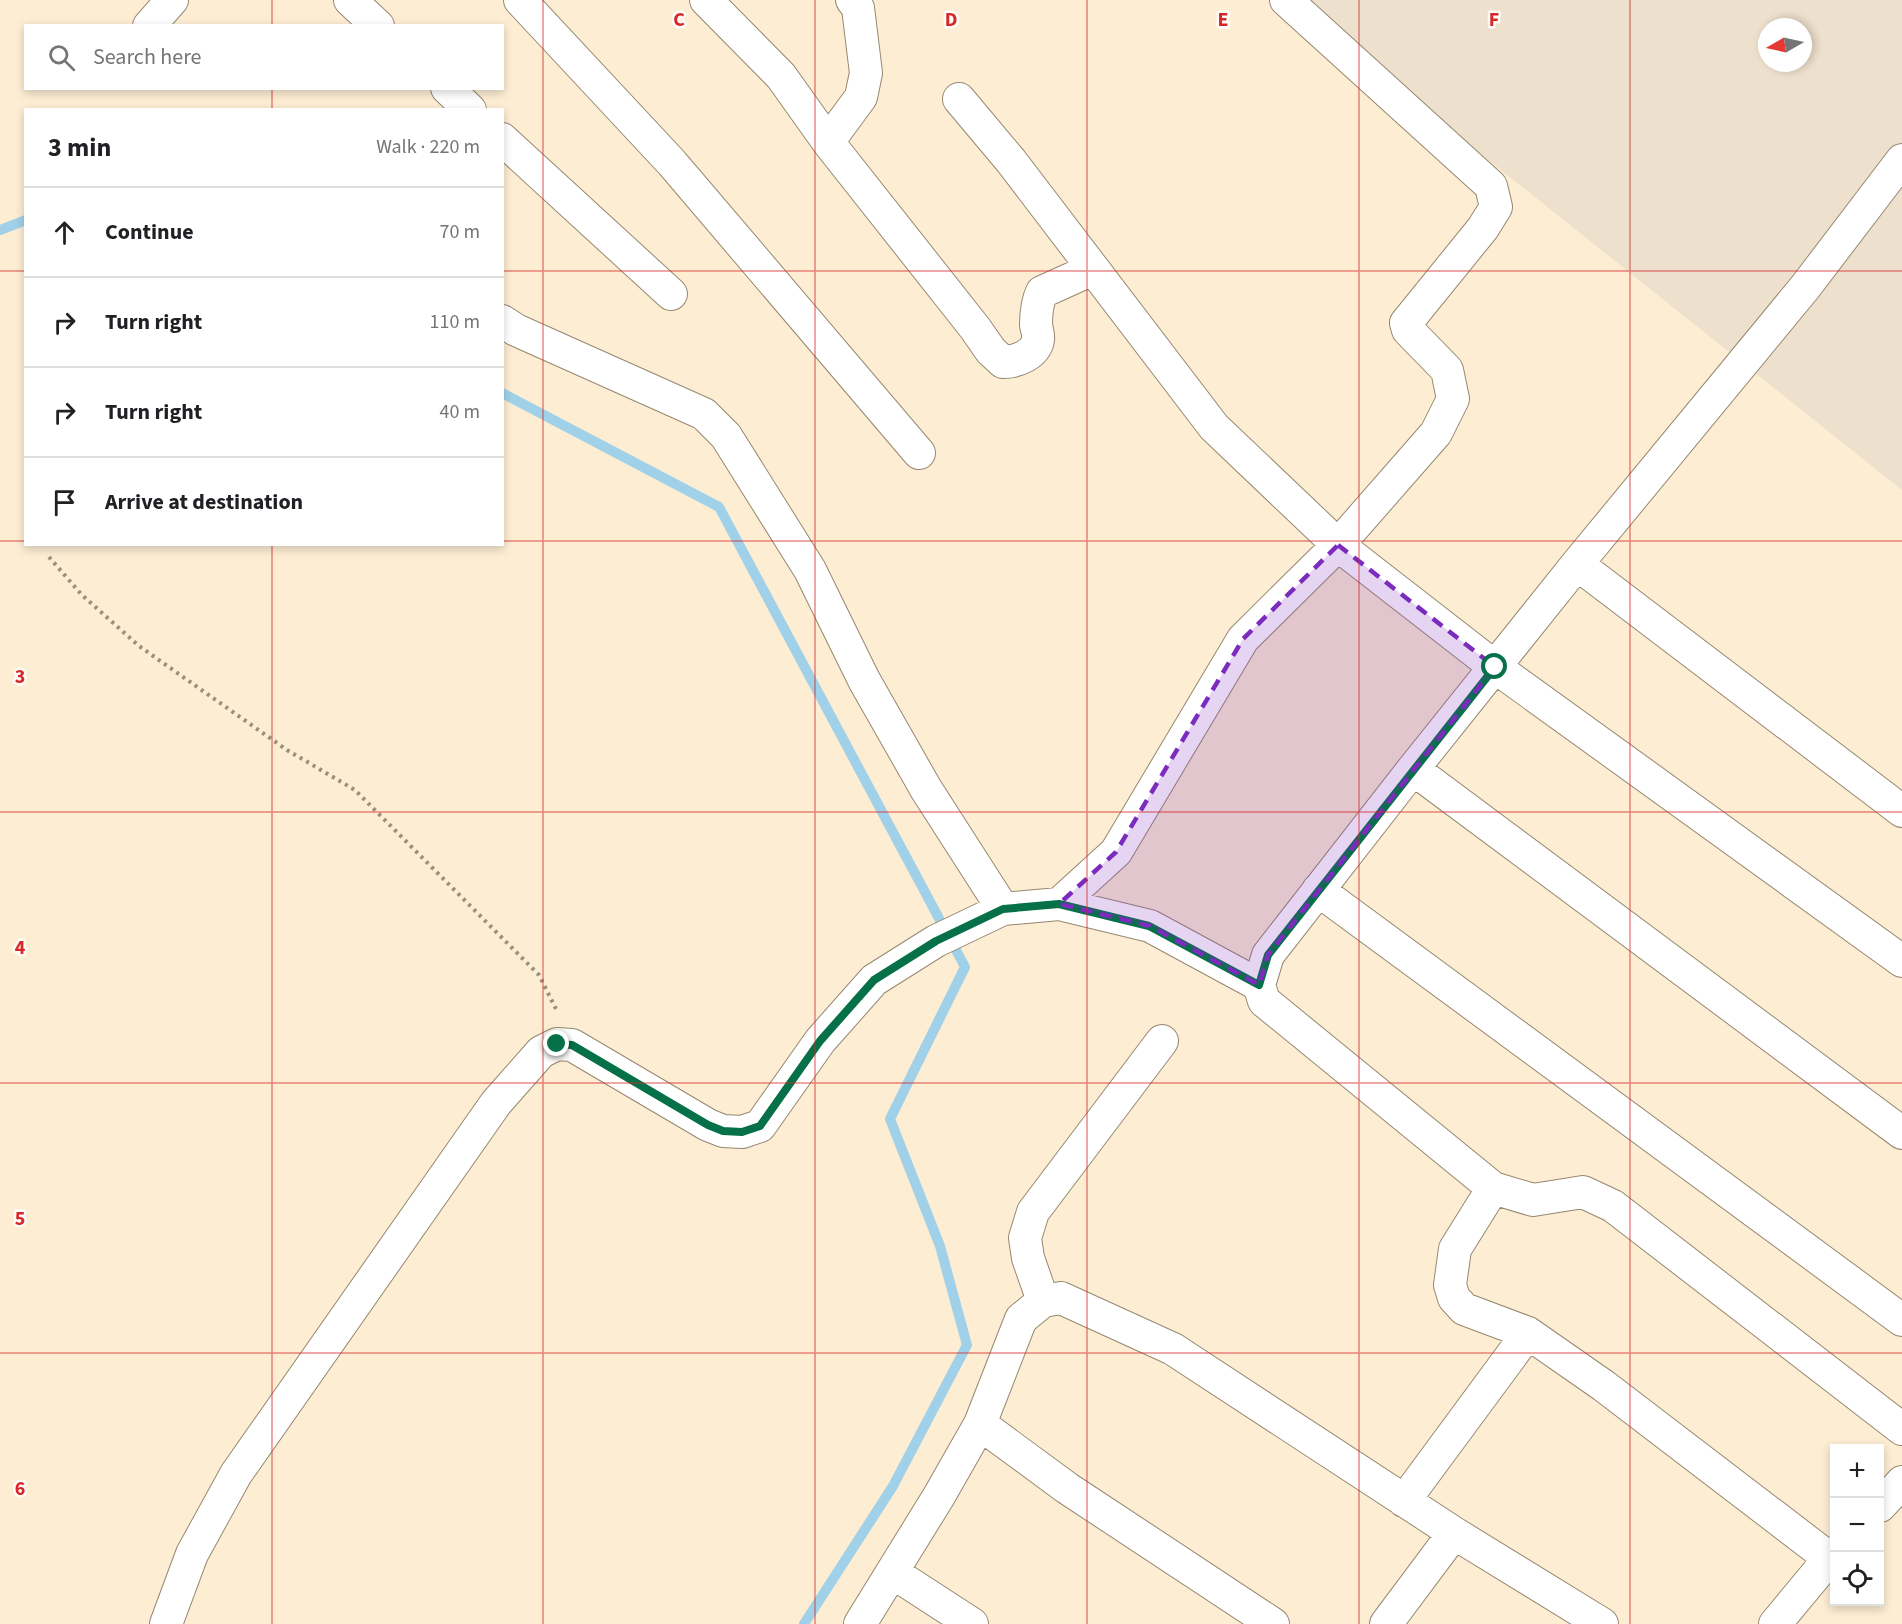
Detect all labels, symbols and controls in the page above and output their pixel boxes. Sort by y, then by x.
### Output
text: C [673,6,685,34]
text: D [945,6,957,34]
text: E [1218,6,1228,34]
text: F [1489,6,1499,34]
north arrow [1758,18,1812,72]
search box [24,24,504,90]
icon: search [45,41,78,74]
text: Search here [93,41,201,73]
text: 3 min [48,129,111,166]
text: Walk · 220 m [376,133,480,161]
icon: ahead [48,216,81,249]
text: Continue [105,216,194,248]
text: 70 m [440,218,480,246]
icon: right [48,306,81,339]
text: Turn right [105,306,202,338]
text: 110 m [430,308,480,336]
icon: right [48,396,81,429]
text: Turn right [105,396,202,428]
text: 40 m [440,398,480,426]
icon: arrive [48,486,81,519]
text: Arrive at destination [105,486,303,518]
route start [1481,653,1507,679]
text: 3 [15,663,25,691]
text: 4 [15,934,26,962]
route end [543,1030,569,1056]
text: 5 [15,1205,25,1233]
map controls [1830,1444,1884,1606]
button: + [1830,1444,1884,1498]
text: 6 [15,1475,25,1503]
button: − [1830,1498,1884,1552]
button: locate [1830,1552,1884,1606]

